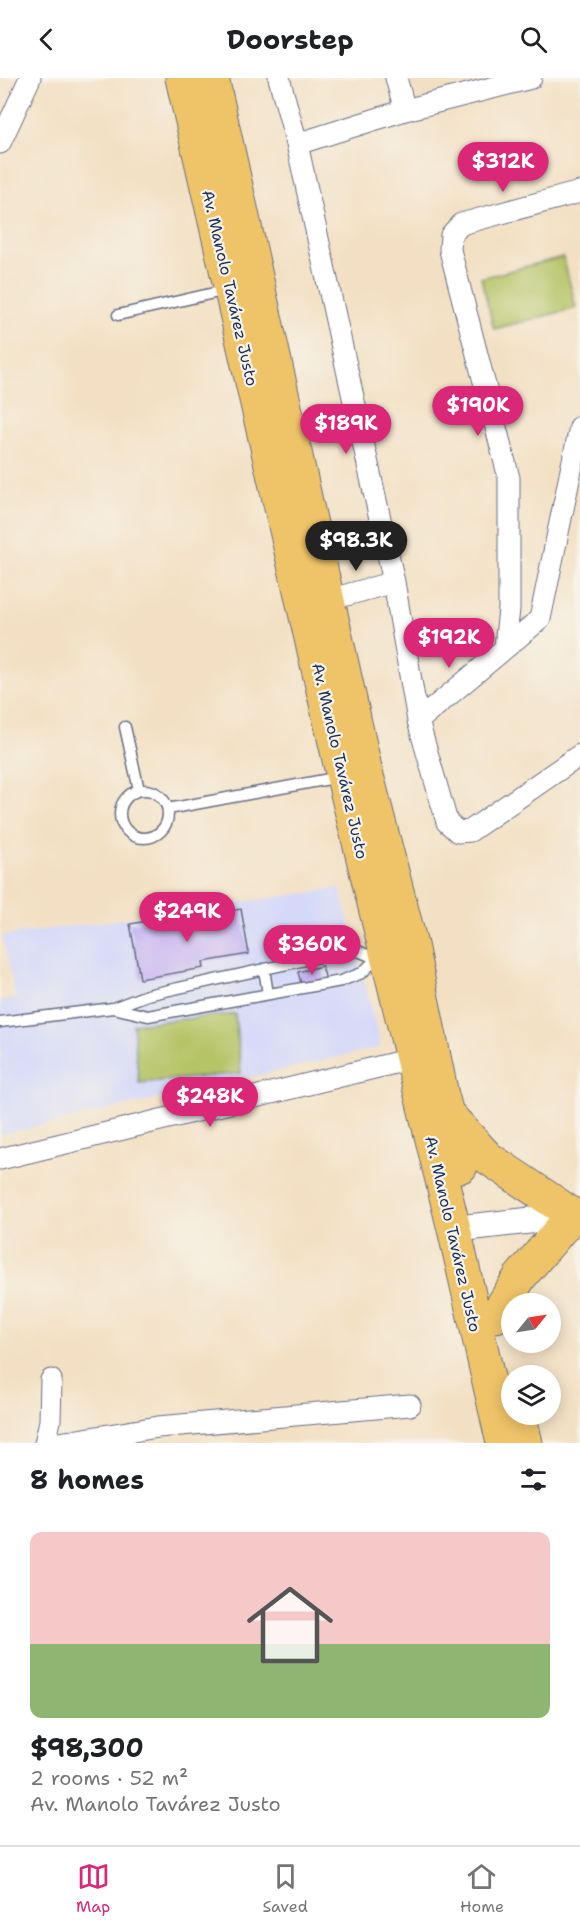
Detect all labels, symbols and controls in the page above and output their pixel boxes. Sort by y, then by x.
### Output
text: Doorstep [226,21,354,58]
icon: back [30,23,63,56]
icon: search [517,23,550,56]
pin: $312K [461,142,545,193]
text: $312K [472,148,534,174]
street label: Av. Manolo Tavárez Justo [197,188,263,388]
pin: $190K [436,386,520,437]
text: $190K [446,392,510,418]
pin: $189K [304,404,388,455]
text: $189K [314,410,378,436]
pin: $98.3K [307,521,405,572]
text: $98.3K [319,527,393,553]
pin: $192K [407,618,491,669]
text: $192K [417,624,481,650]
street label: Av. Manolo Tavárez Justo [307,661,373,861]
pin: $249K [145,892,229,943]
text: $249K [153,898,221,924]
pin: $360K [270,925,354,976]
text: $360K [277,931,347,957]
pin: $248K [168,1077,252,1128]
text: $248K [176,1083,244,1109]
street label: Av. Manolo Tavárez Justo [420,1134,486,1334]
north arrow [501,1293,561,1353]
map controls [501,1293,561,1425]
button: layers [501,1365,561,1425]
text: 8 homes [30,1462,144,1497]
icon: filters [517,1463,550,1496]
icon: home [236,1571,344,1679]
text: $98,300 [30,1730,144,1765]
text: 2 rooms · 52 m² [30,1765,188,1791]
text: Av. Manolo Tavárez Justo [30,1791,281,1817]
tab: Map [76,1860,110,1917]
tab: Saved [262,1860,308,1917]
tab: Home [460,1860,504,1917]

